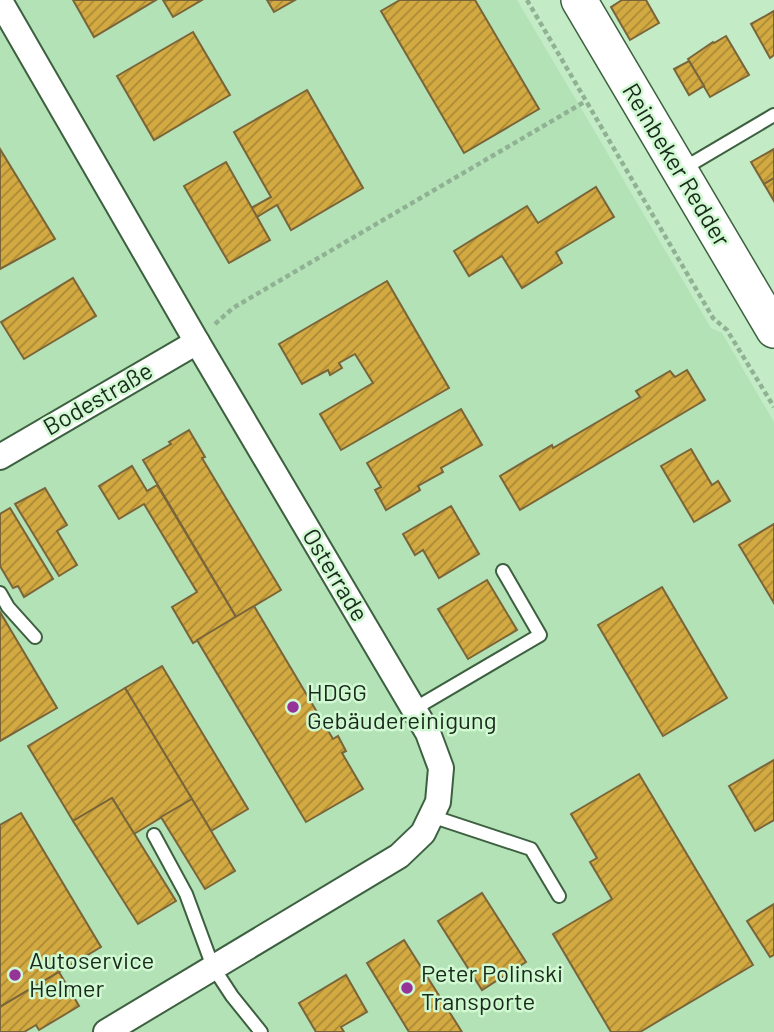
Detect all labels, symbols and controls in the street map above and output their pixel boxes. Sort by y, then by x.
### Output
street label: Reinbeker Redder [617,77,738,251]
street label: Bodestraße [38,355,157,441]
street label: Osterrade [297,523,375,626]
place label: HDGG Gebäudereinigung [307,677,497,734]
marker: HDGG Gebäudereinigung [285,699,301,715]
place label: Autoservice Helmer [29,945,154,1002]
place label: Peter Polinski Transporte [421,958,563,1015]
marker: Autoservice Helmer [7,967,23,983]
marker: Peter Polinski Transporte [399,980,415,996]

